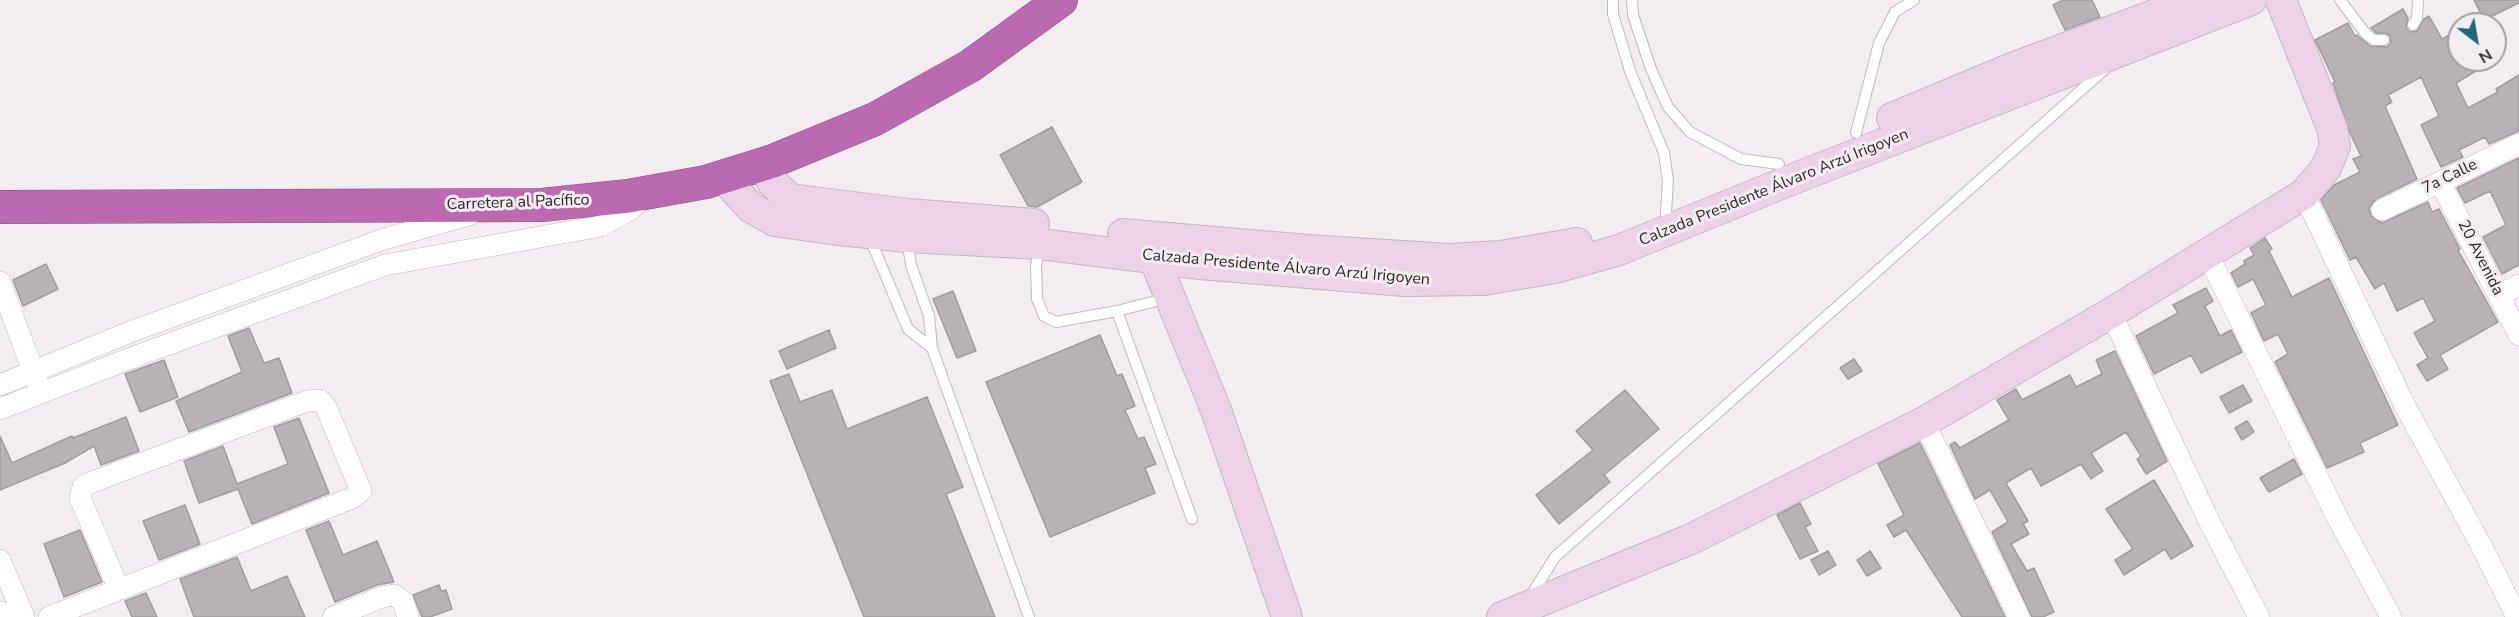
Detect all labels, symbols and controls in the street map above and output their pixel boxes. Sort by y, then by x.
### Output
north arrow [2447,12,2507,72]
text: N [2474,43,2496,68]
street label: Calzada Presidente Álvaro Arzú Irigoyen [1637,125,1911,251]
street label: 7a Calle [2419,155,2481,199]
street label: Carretera al Pacífico [446,191,590,215]
street label: 20 Avenida [2453,217,2507,299]
street label: Calzada Presidente Álvaro Arzú Irigoyen [1141,246,1431,290]

